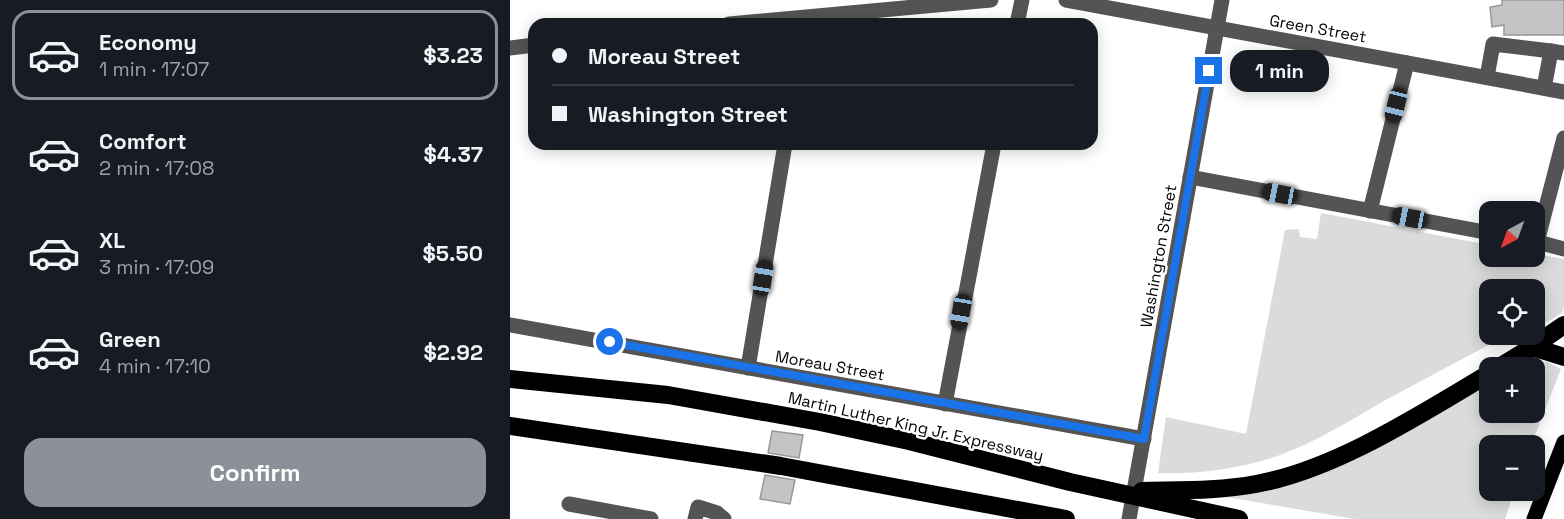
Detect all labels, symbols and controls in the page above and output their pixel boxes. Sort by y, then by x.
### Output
street label: Green Street [1268,10,1368,47]
icon: car [27,28,81,82]
text: Economy [99,28,197,56]
text: $3.23 [423,41,483,69]
text: Moreau Street [588,42,740,70]
callout: 1 min [1230,50,1329,92]
text: 1 min · 17:07 [99,56,209,82]
route end [1195,57,1222,84]
text: 1 min [1255,58,1304,84]
car [1383,85,1409,125]
text: Washington Street [588,100,788,128]
icon: car [27,127,81,181]
text: Comfort [99,127,187,155]
text: $4.37 [424,140,483,168]
text: 2 min · 17:08 [99,155,215,181]
car [1261,182,1299,206]
street label: Washington Street [1136,183,1181,329]
north arrow [1479,201,1545,267]
map controls [1479,201,1545,501]
car [1391,206,1429,230]
icon: car [27,226,81,280]
text: XL [99,226,125,254]
text: $5.50 [422,239,483,267]
text: 3 min · 17:09 [99,254,214,280]
car [751,259,775,297]
button: locate [1479,279,1545,345]
car [949,293,973,331]
icon: car [27,325,81,379]
text: Green [99,325,161,353]
route start [596,328,623,355]
text: $2.92 [423,338,483,366]
street label: Moreau Street [774,346,886,385]
text: 4 min · 17:10 [99,353,211,379]
button: + [1479,357,1545,423]
street label: Martin Luther King Jr. Expressway [786,387,1046,466]
button: − [1479,435,1545,501]
button: Confirm [24,438,486,507]

